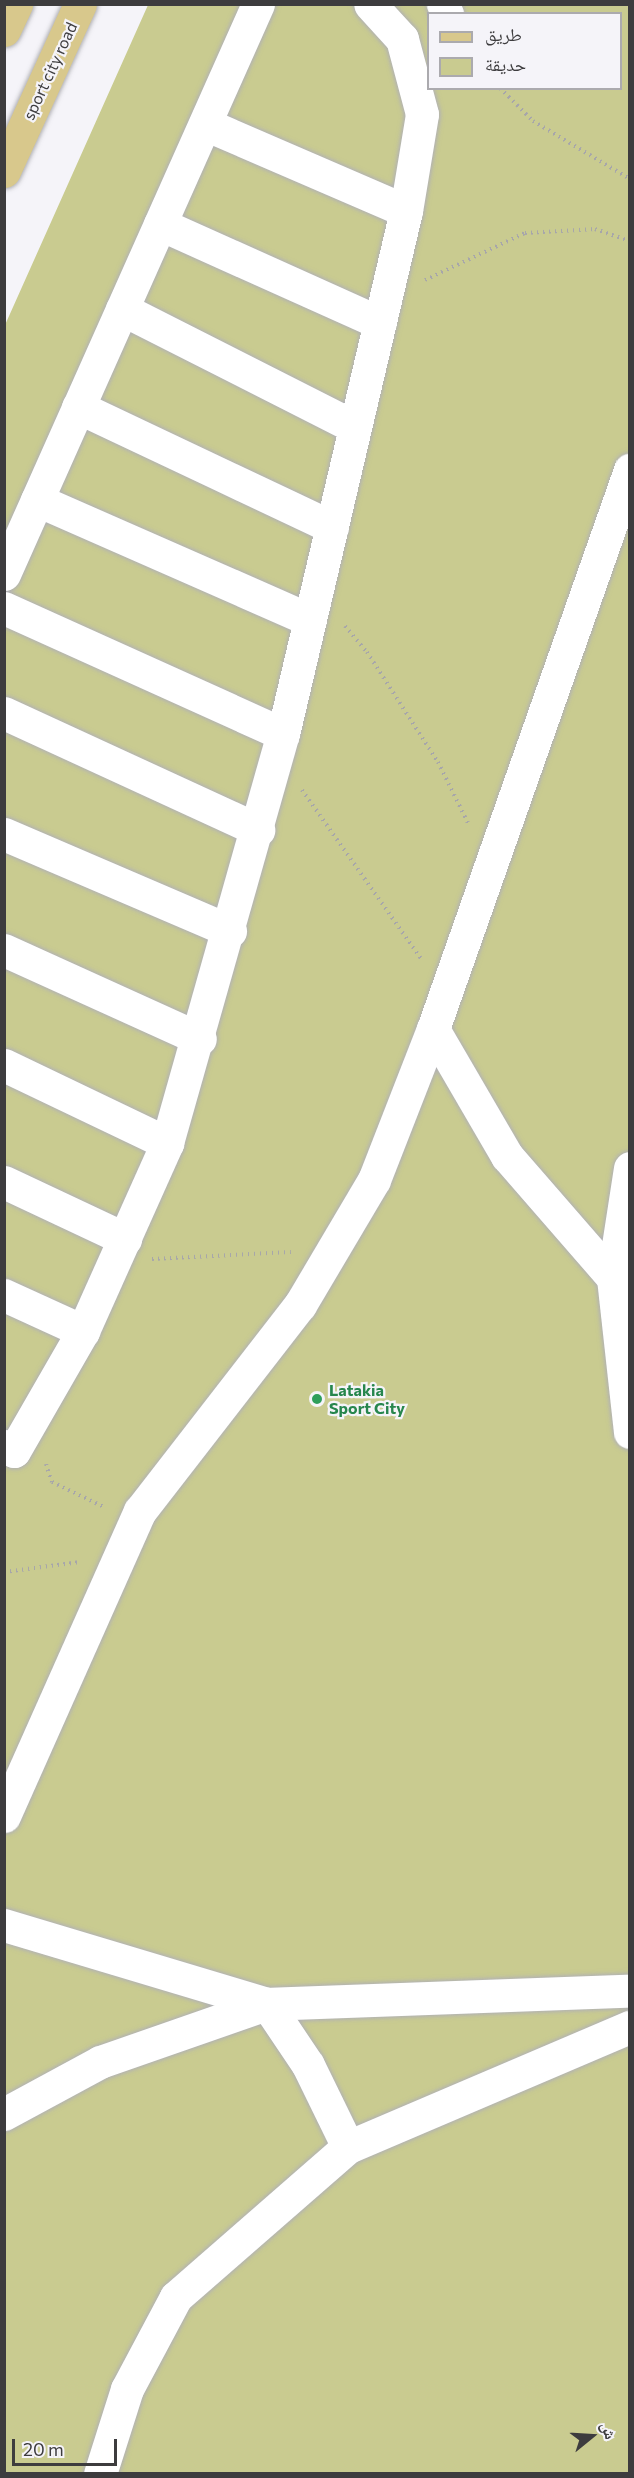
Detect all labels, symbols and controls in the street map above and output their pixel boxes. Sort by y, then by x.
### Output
legend [427,12,622,90]
street label: sport city road [19,19,81,123]
text: طريق [485,23,522,45]
text: حديقة [485,53,526,75]
place label: Latakia Sport City [329,1380,405,1418]
marker: Latakia Sport City [310,1392,324,1406]
north arrow [562,2406,622,2466]
text: ش [598,2419,621,2441]
scale bar [15,2427,120,2465]
text: 20 m [23,2438,64,2460]

